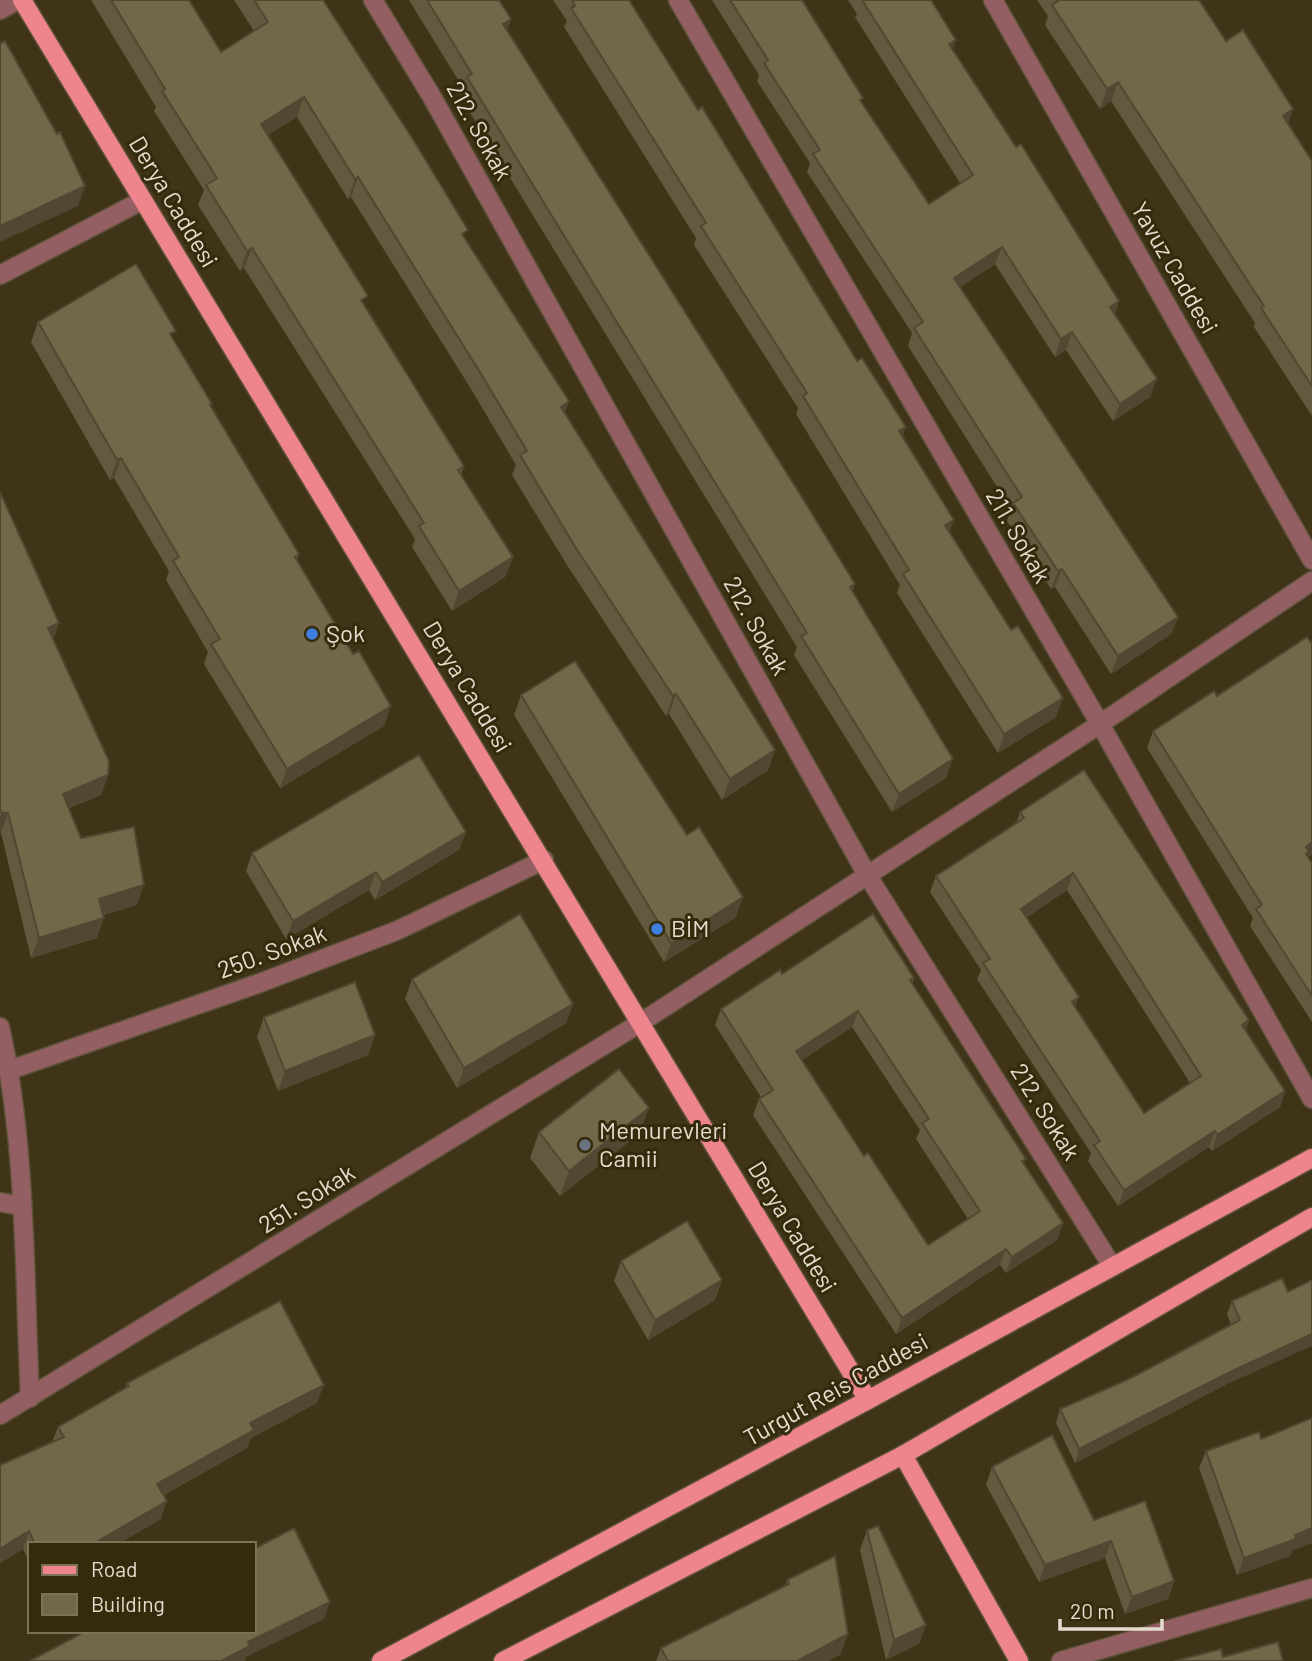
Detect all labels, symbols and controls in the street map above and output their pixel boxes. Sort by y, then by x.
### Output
street label: 212. Sokak [441,76,519,185]
street label: Derya Caddesi [124,130,225,272]
street label: Yavuz Caddesi [1126,196,1225,338]
street label: 211. Sokak [981,483,1058,588]
street label: 212. Sokak [718,571,796,680]
street label: Derya Caddesi [418,615,519,757]
place label: Şok [326,618,365,647]
marker: Şok [304,626,320,642]
place label: BİM [671,913,709,942]
street label: 250. Sokak [213,918,330,984]
marker: BİM [649,921,665,937]
street label: 212. Sokak [1005,1058,1087,1165]
place label: Memurevleri Camii [599,1115,727,1172]
marker: Memurevleri Camii [577,1137,593,1153]
street label: Derya Caddesi [743,1155,844,1297]
street label: 251. Sokak [253,1157,360,1239]
street label: Turgut Reis Caddesi [738,1326,932,1451]
legend [28,1542,256,1633]
text: Road [91,1556,137,1581]
scale bar [1060,1588,1162,1632]
text: Building [91,1591,165,1616]
text: 20 m [1070,1598,1115,1623]

